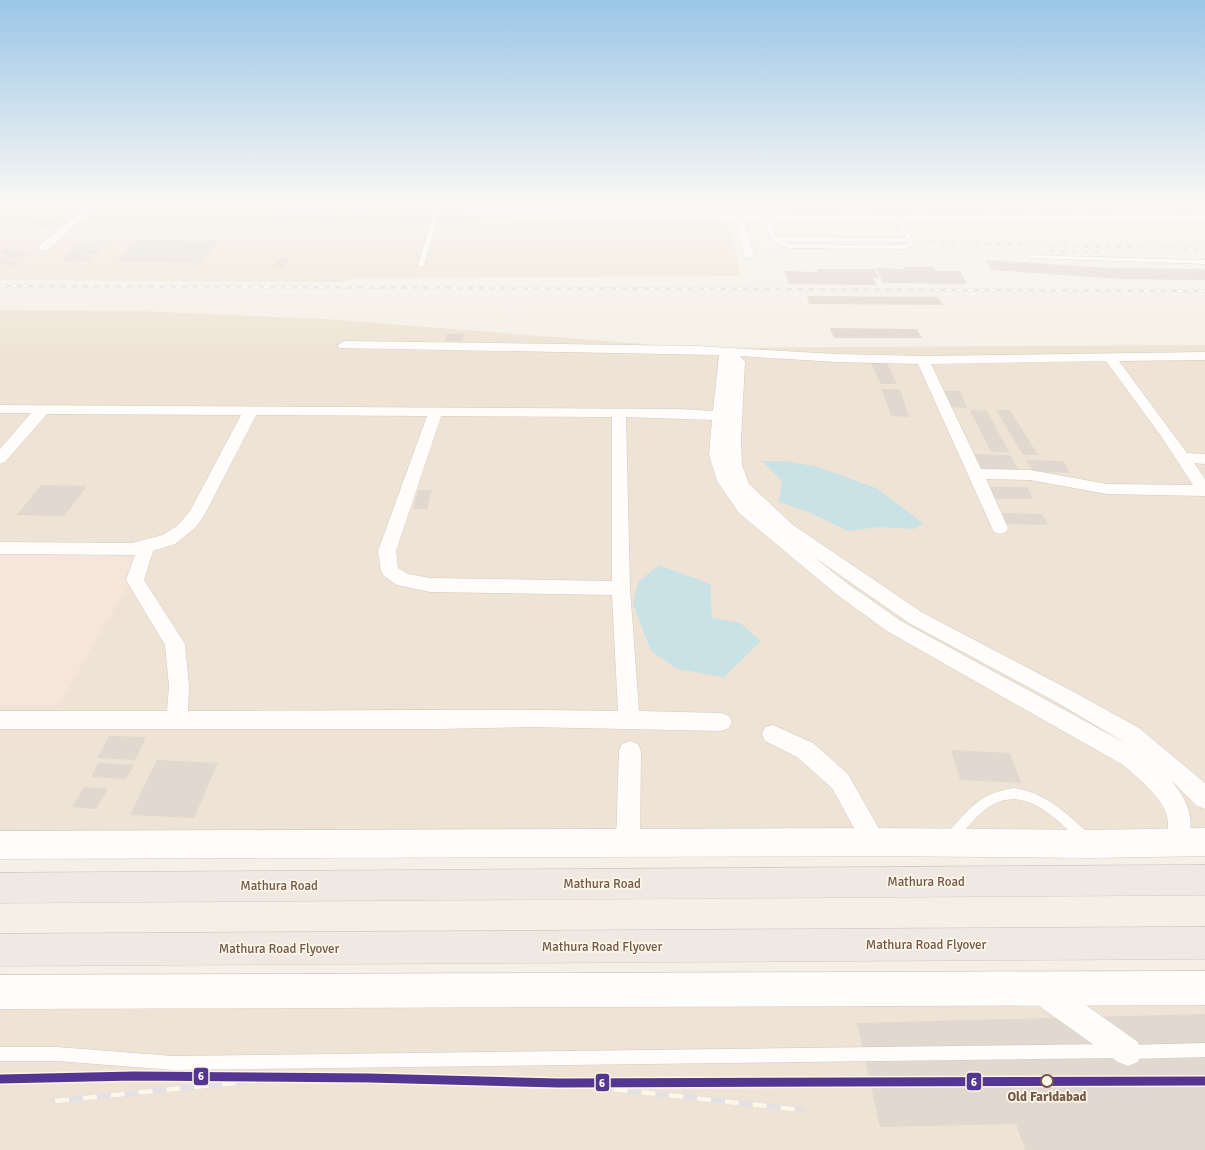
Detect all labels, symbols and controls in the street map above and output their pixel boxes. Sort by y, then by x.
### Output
street label: Mathura Road [887,874,965,890]
street label: Mathura Road [563,876,641,892]
street label: Mathura Road [240,878,318,894]
street label: Mathura Road Flyover [866,937,986,953]
street label: Mathura Road Flyover [542,939,662,955]
street label: Mathura Road Flyover [219,941,339,957]
line badge: 6 [193,1067,209,1086]
text: 6 [198,1070,204,1083]
line badge: 6 [966,1072,982,1091]
line badge: 6 [595,1073,610,1092]
marker: Old Faridabad [1040,1074,1054,1088]
text: 6 [971,1076,977,1089]
text: 6 [599,1077,605,1090]
place label: Old Faridabad [1007,1089,1087,1105]

